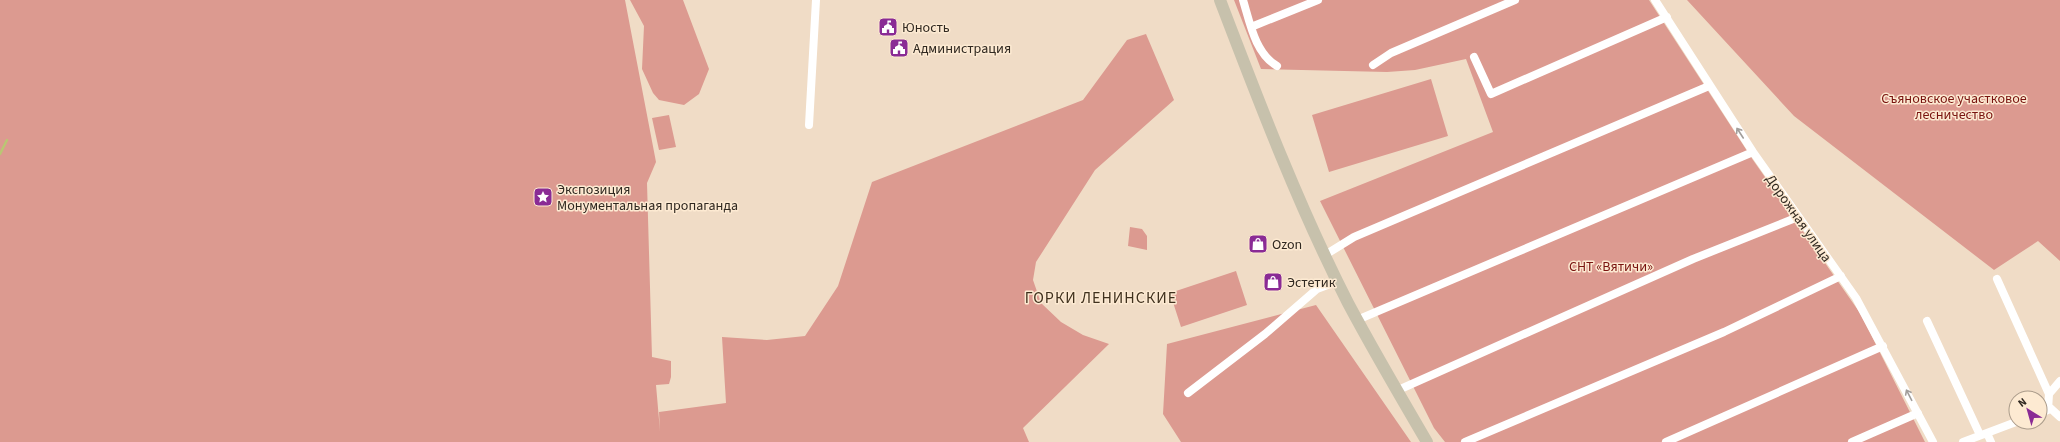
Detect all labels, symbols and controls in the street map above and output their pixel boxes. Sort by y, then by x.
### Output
public building icon: Юность [877,16,899,38]
place label: Юность [902,18,950,38]
public building icon: Администрация [888,37,910,59]
place label: Администрация [913,39,1011,59]
park label: Съяновское участковое лесничество [1881,89,2027,125]
one-way arrow [1736,128,1744,139]
street label: Дорожная улица [1760,171,1836,267]
place label: Экспозиция Монументальная пропаганда [557,180,738,216]
place icon: Экспозиция Монументальная пропаганда [532,186,554,208]
shop icon: Ozon [1247,233,1269,255]
place label: Ozon [1272,235,1302,255]
park label: СНТ «Вятичи» [1569,257,1653,277]
shop icon: Эстетик [1262,271,1284,293]
place label: Эстетик [1287,273,1336,293]
district label: ГОРКИ ЛЕНИНСКИЕ [1025,287,1177,309]
one-way arrow [1904,389,1912,401]
north arrow [2008,390,2048,430]
text: N [2015,394,2030,411]

